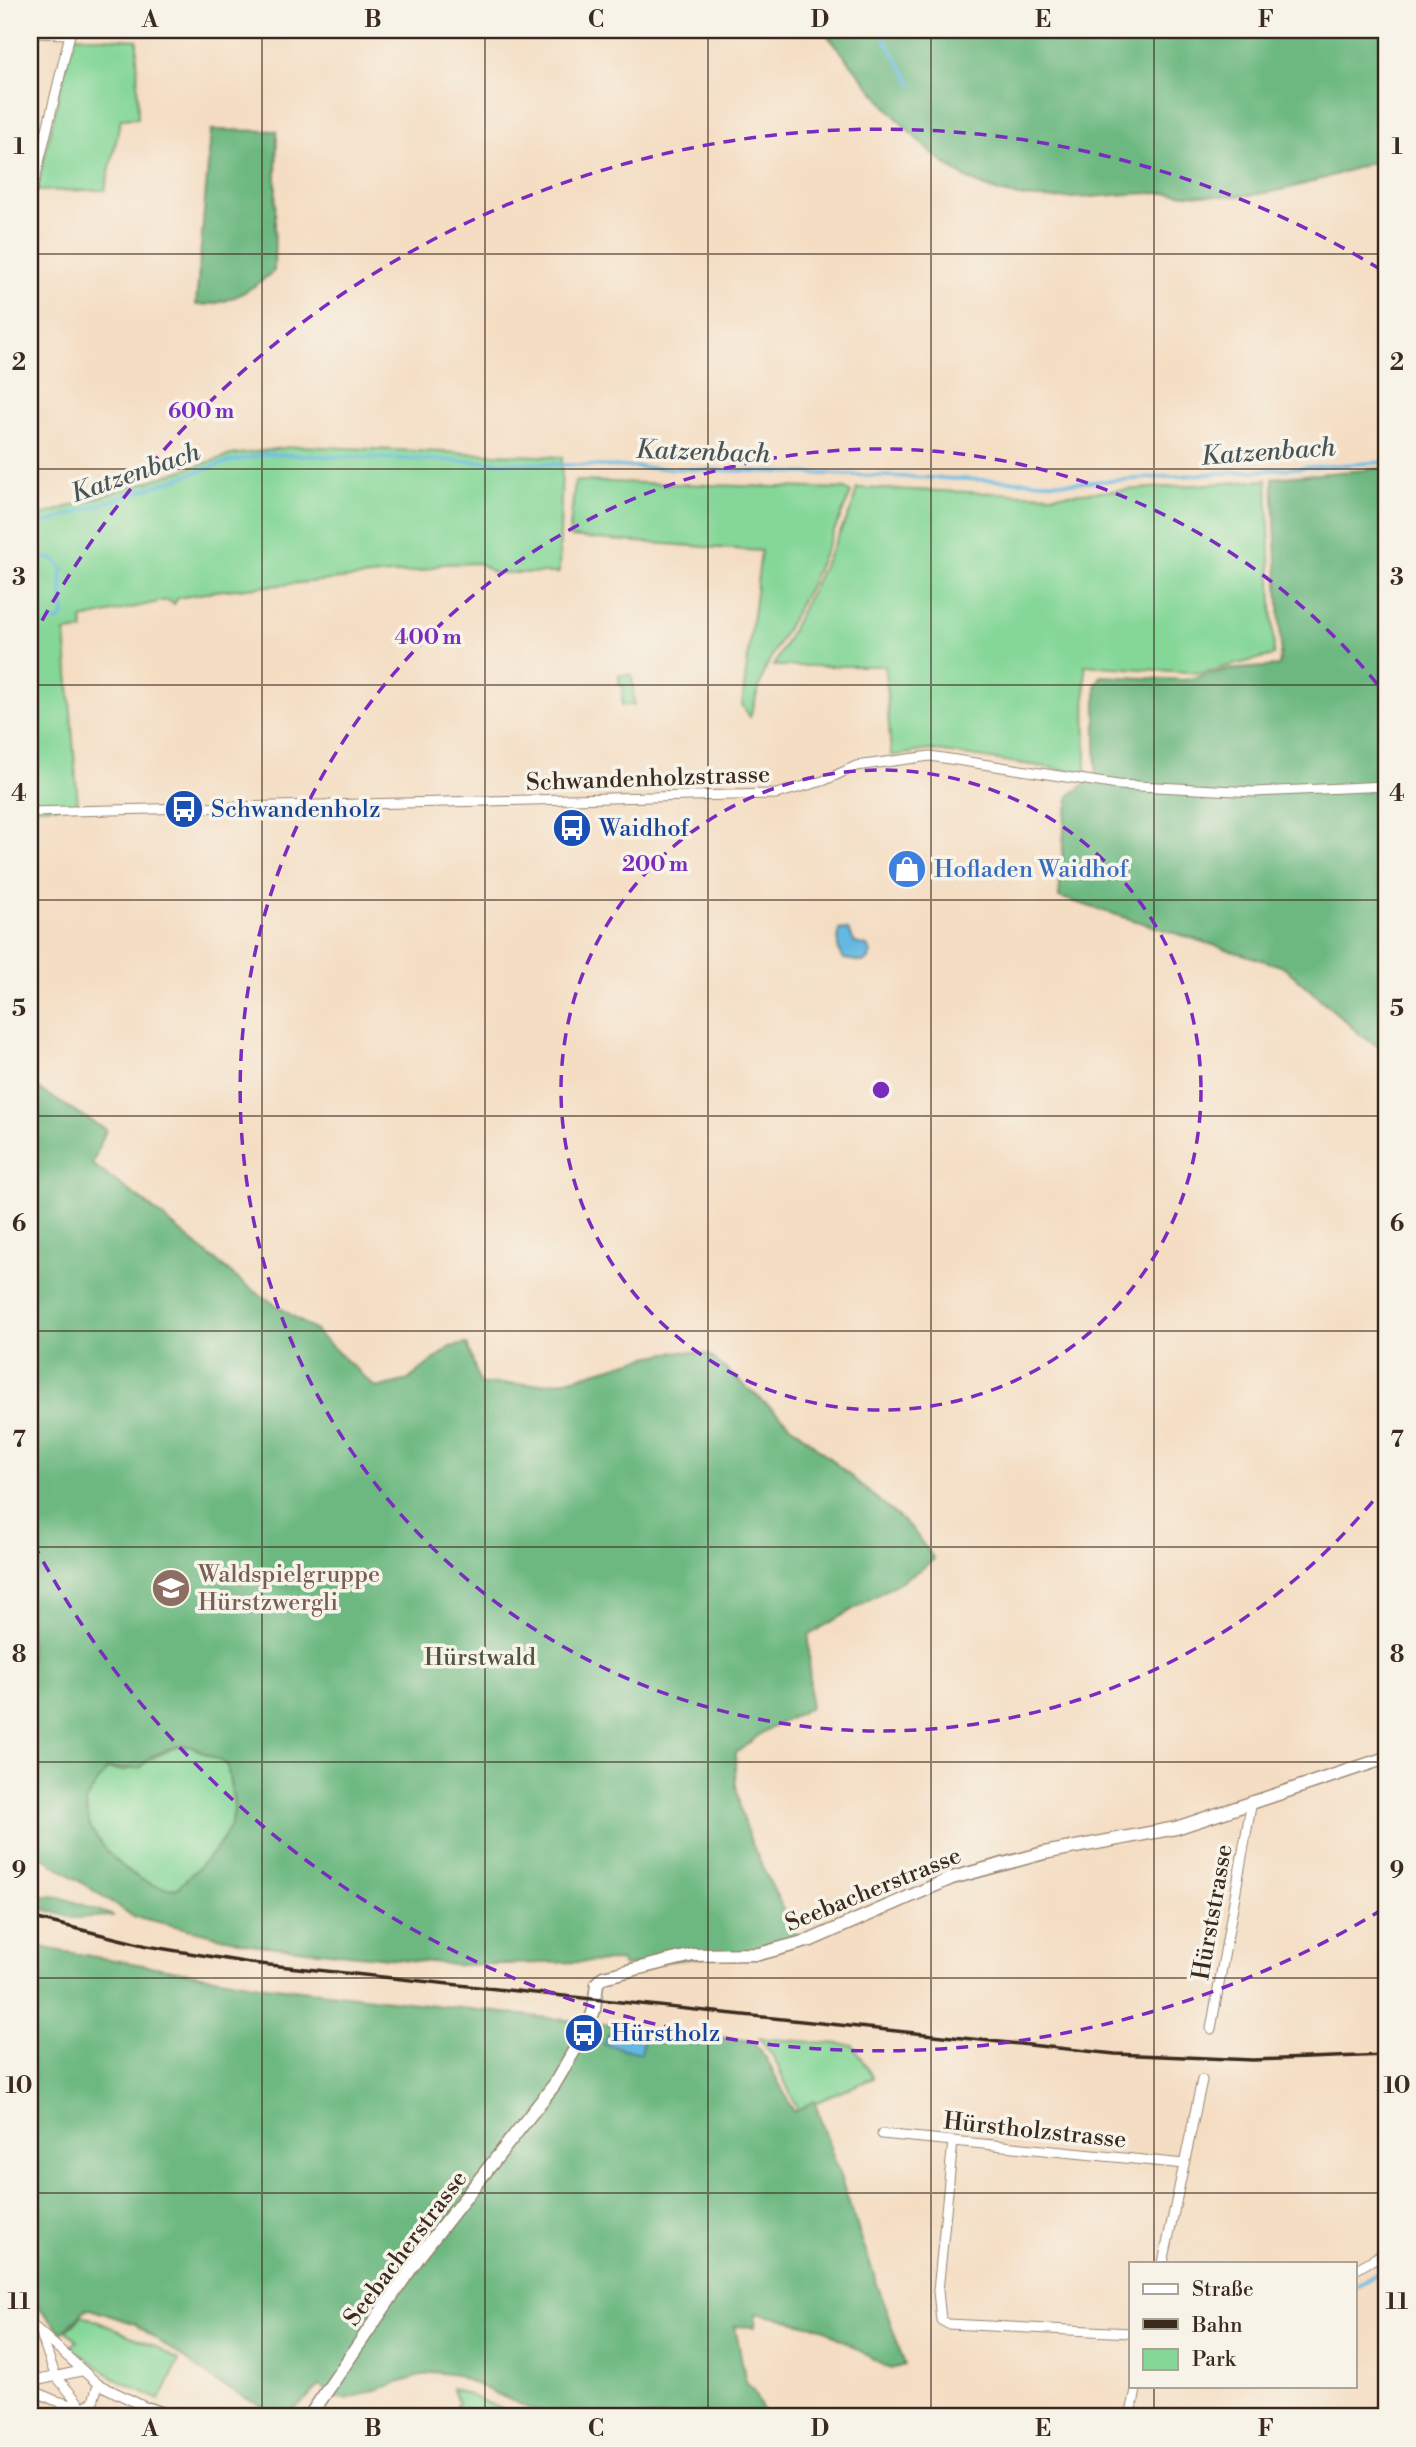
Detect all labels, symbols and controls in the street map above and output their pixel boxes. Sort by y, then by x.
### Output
text: A [141,6,159,34]
text: B [364,6,382,34]
text: C [588,6,604,34]
text: D [811,6,829,34]
text: E [1035,6,1051,34]
text: F [1258,6,1274,34]
text: 1 [13,133,25,161]
text: 1 [1391,133,1403,161]
text: 2 [12,349,26,377]
text: 2 [1390,349,1404,377]
text: 600 m [168,399,234,425]
water label: Katzenbach [1200,431,1337,473]
water label: Katzenbach [635,434,771,470]
water label: Katzenbach [66,436,205,510]
text: 3 [12,564,26,592]
text: 3 [1390,564,1404,592]
text: 400 m [394,625,462,651]
street label: Schwandenholzstrasse [525,760,771,798]
text: 4 [11,780,27,808]
text: 4 [1389,780,1405,808]
bus stop icon: Schwandenholz [163,788,205,830]
place label: Schwandenholz [211,795,381,825]
bus stop icon: Waidhof [551,807,593,849]
place label: Waidhof [598,814,690,844]
shop icon: Hofladen Waidhof [886,848,928,890]
text: 200 m [622,852,688,878]
place label: Hofladen Waidhof [934,855,1129,885]
text: 5 [12,995,26,1023]
text: 5 [1390,995,1404,1023]
centre of rings [869,1078,893,1102]
text: 6 [12,1210,26,1238]
text: 6 [1390,1210,1404,1238]
text: 7 [12,1426,26,1454]
text: 7 [1390,1426,1404,1454]
place label: Waldspielgruppe Hürstzwergli [197,1560,380,1618]
school or university icon: Waldspielgruppe Hürstzwergli [150,1567,192,1609]
text: 8 [12,1641,26,1669]
text: 8 [1390,1641,1404,1669]
park label: Hürstwald [424,1643,536,1673]
street label: Seebacherstrasse [781,1841,966,1939]
street label: Hürststrasse [1186,1842,1240,1982]
text: 9 [12,1857,26,1885]
text: 9 [1390,1857,1404,1885]
bus stop icon: Hürstholz [563,2012,605,2054]
place label: Hürstholz [611,2019,720,2049]
text: 10 [5,2072,33,2100]
text: 10 [1383,2072,1411,2100]
street label: Hürstholzstrasse [942,2106,1128,2156]
street label: Seebacherstrasse [337,2165,474,2332]
legend [1129,2262,1356,2388]
text: Straße [1192,2277,1254,2303]
text: 11 [8,2288,30,2316]
text: 11 [1386,2288,1408,2316]
text: Bahn [1191,2313,1243,2339]
text: Park [1192,2347,1237,2373]
text: A [141,2415,159,2443]
text: B [364,2415,382,2443]
text: C [588,2415,604,2443]
text: D [811,2415,829,2443]
text: E [1035,2415,1051,2443]
text: F [1258,2415,1274,2443]

